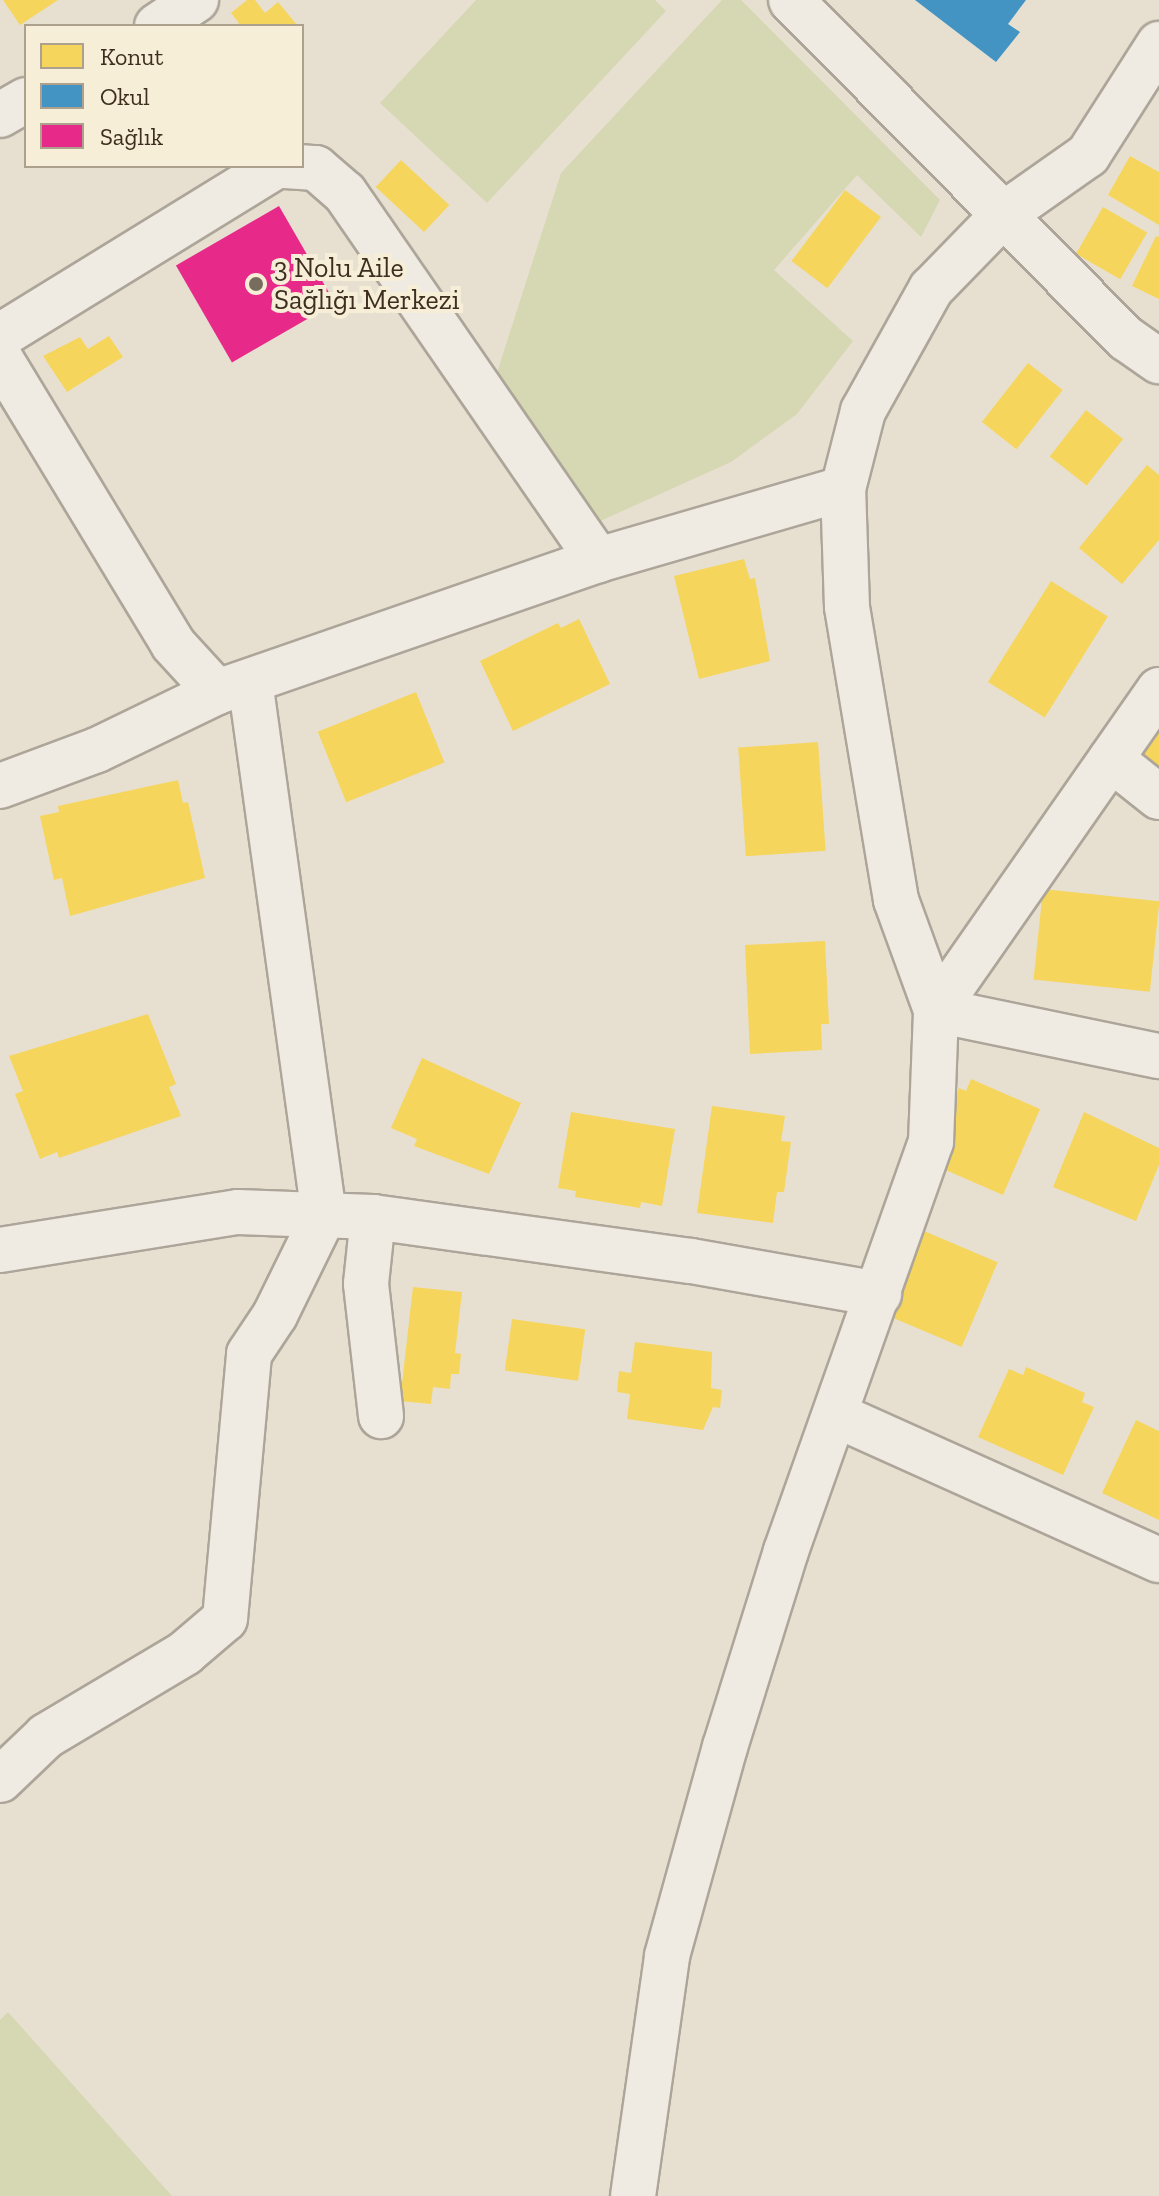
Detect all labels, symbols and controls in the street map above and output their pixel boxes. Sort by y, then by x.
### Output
legend [24,24,304,168]
text: Konut [100,42,163,71]
text: Okul [100,82,150,111]
text: Sağlık [100,122,163,151]
place label: 3 Nolu Aile Sağlığı Merkezi [274,251,459,317]
marker: 3 Nolu Aile Sağlığı Merkezi [245,273,267,295]

